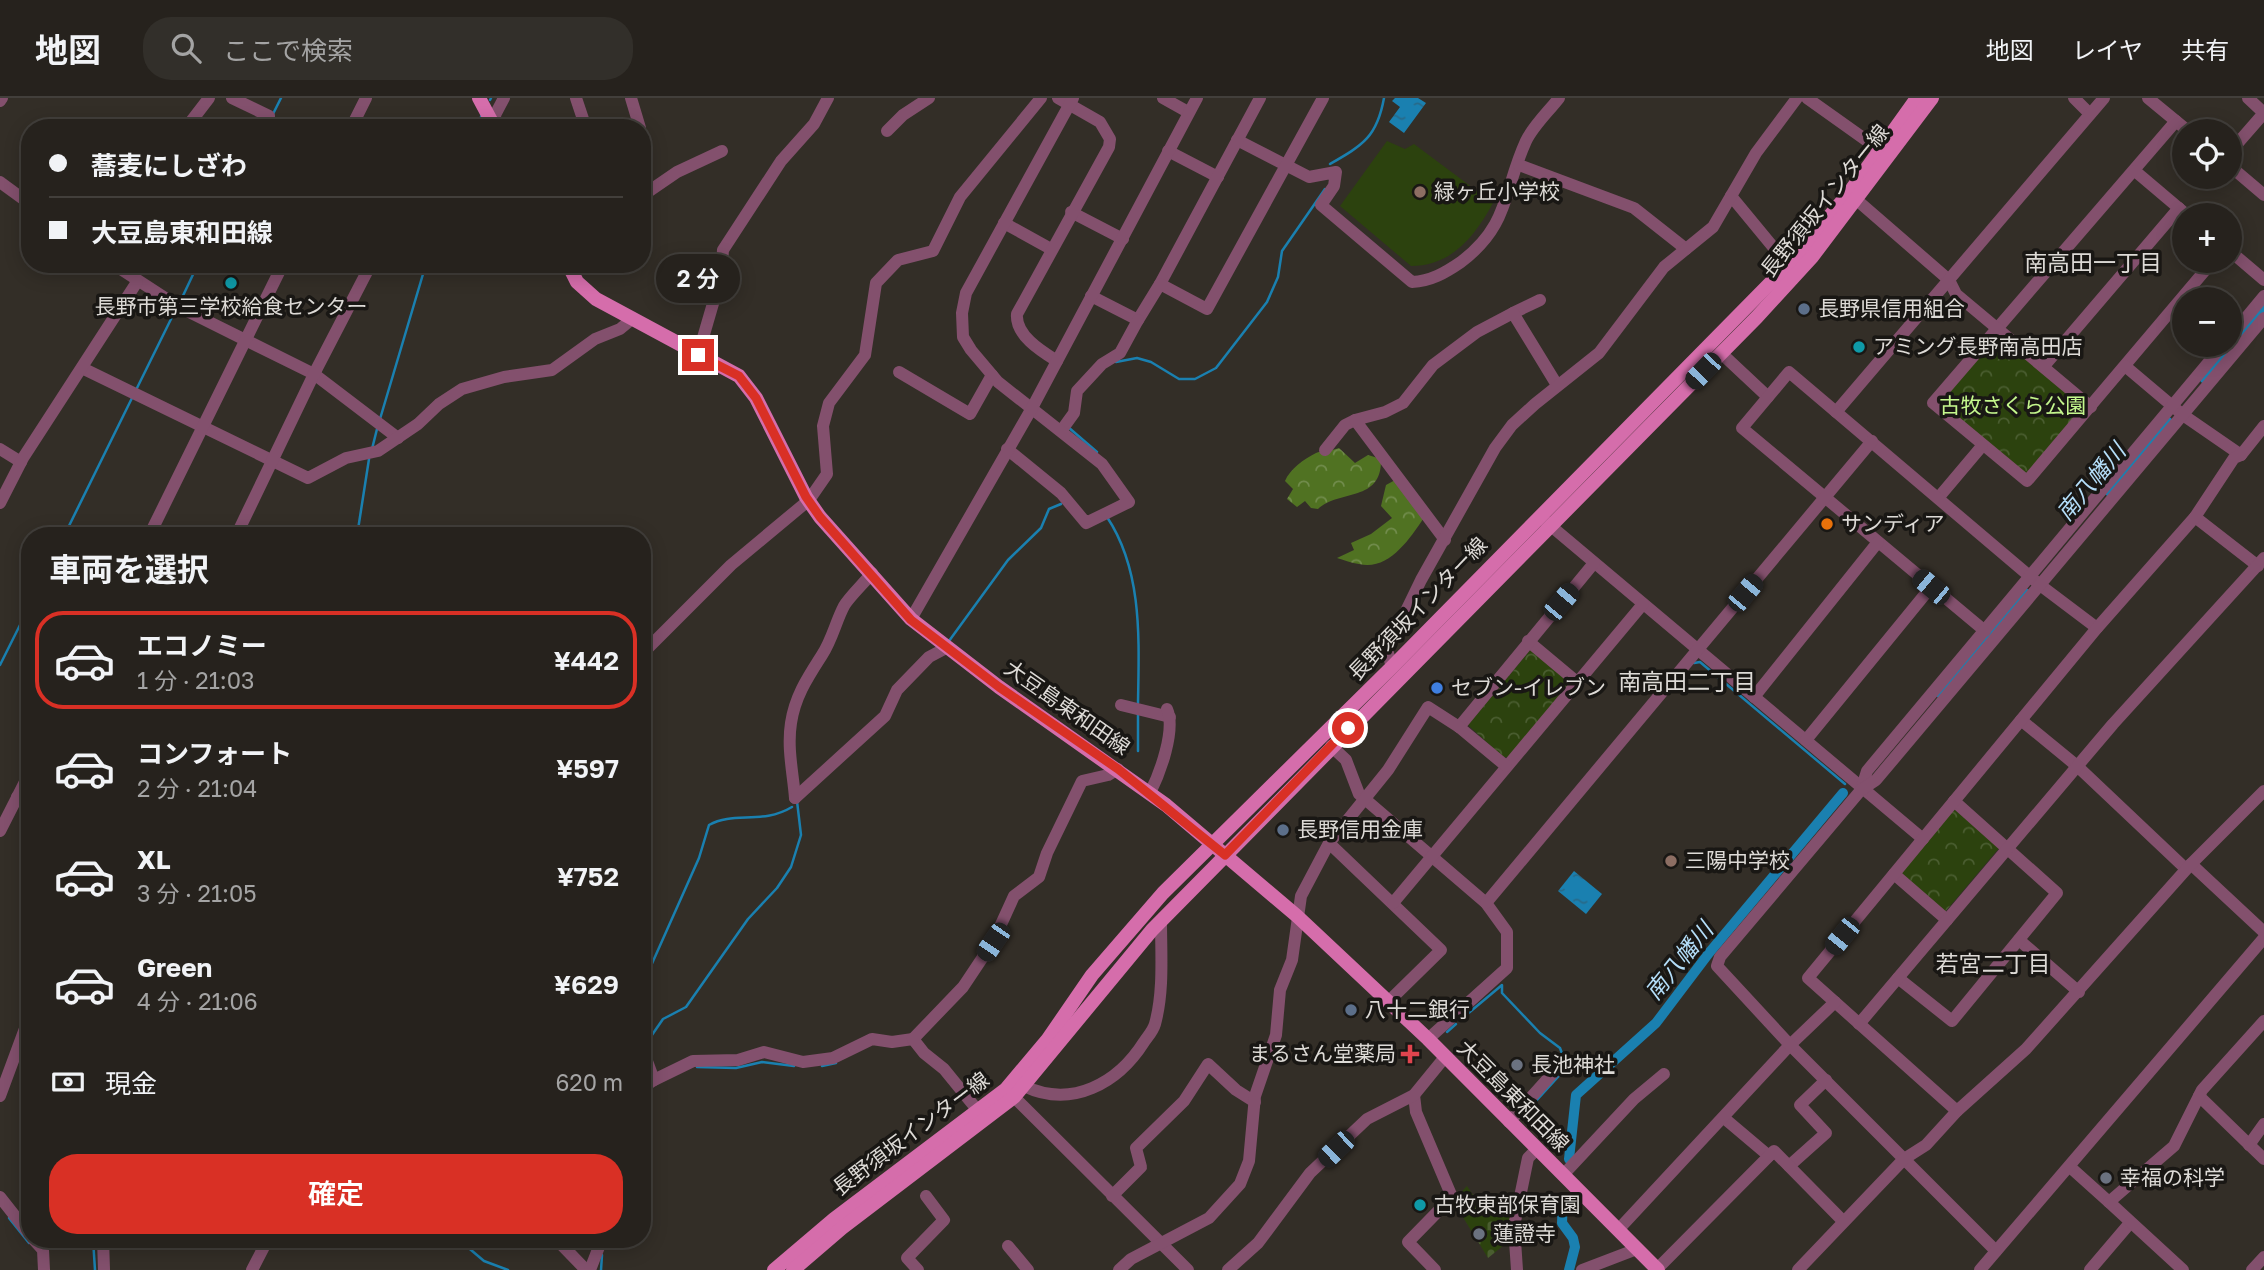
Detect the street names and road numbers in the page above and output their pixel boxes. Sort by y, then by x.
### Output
street label: 長野須坂インター線 [1755,119,1894,282]
street label: 長野須坂インター線 [1342,531,1492,685]
street label: 大豆島東和田線 [1000,654,1135,760]
street label: 大豆島東和田線 [1453,1034,1575,1156]
street label: 長野須坂インター線 [827,1066,994,1200]

